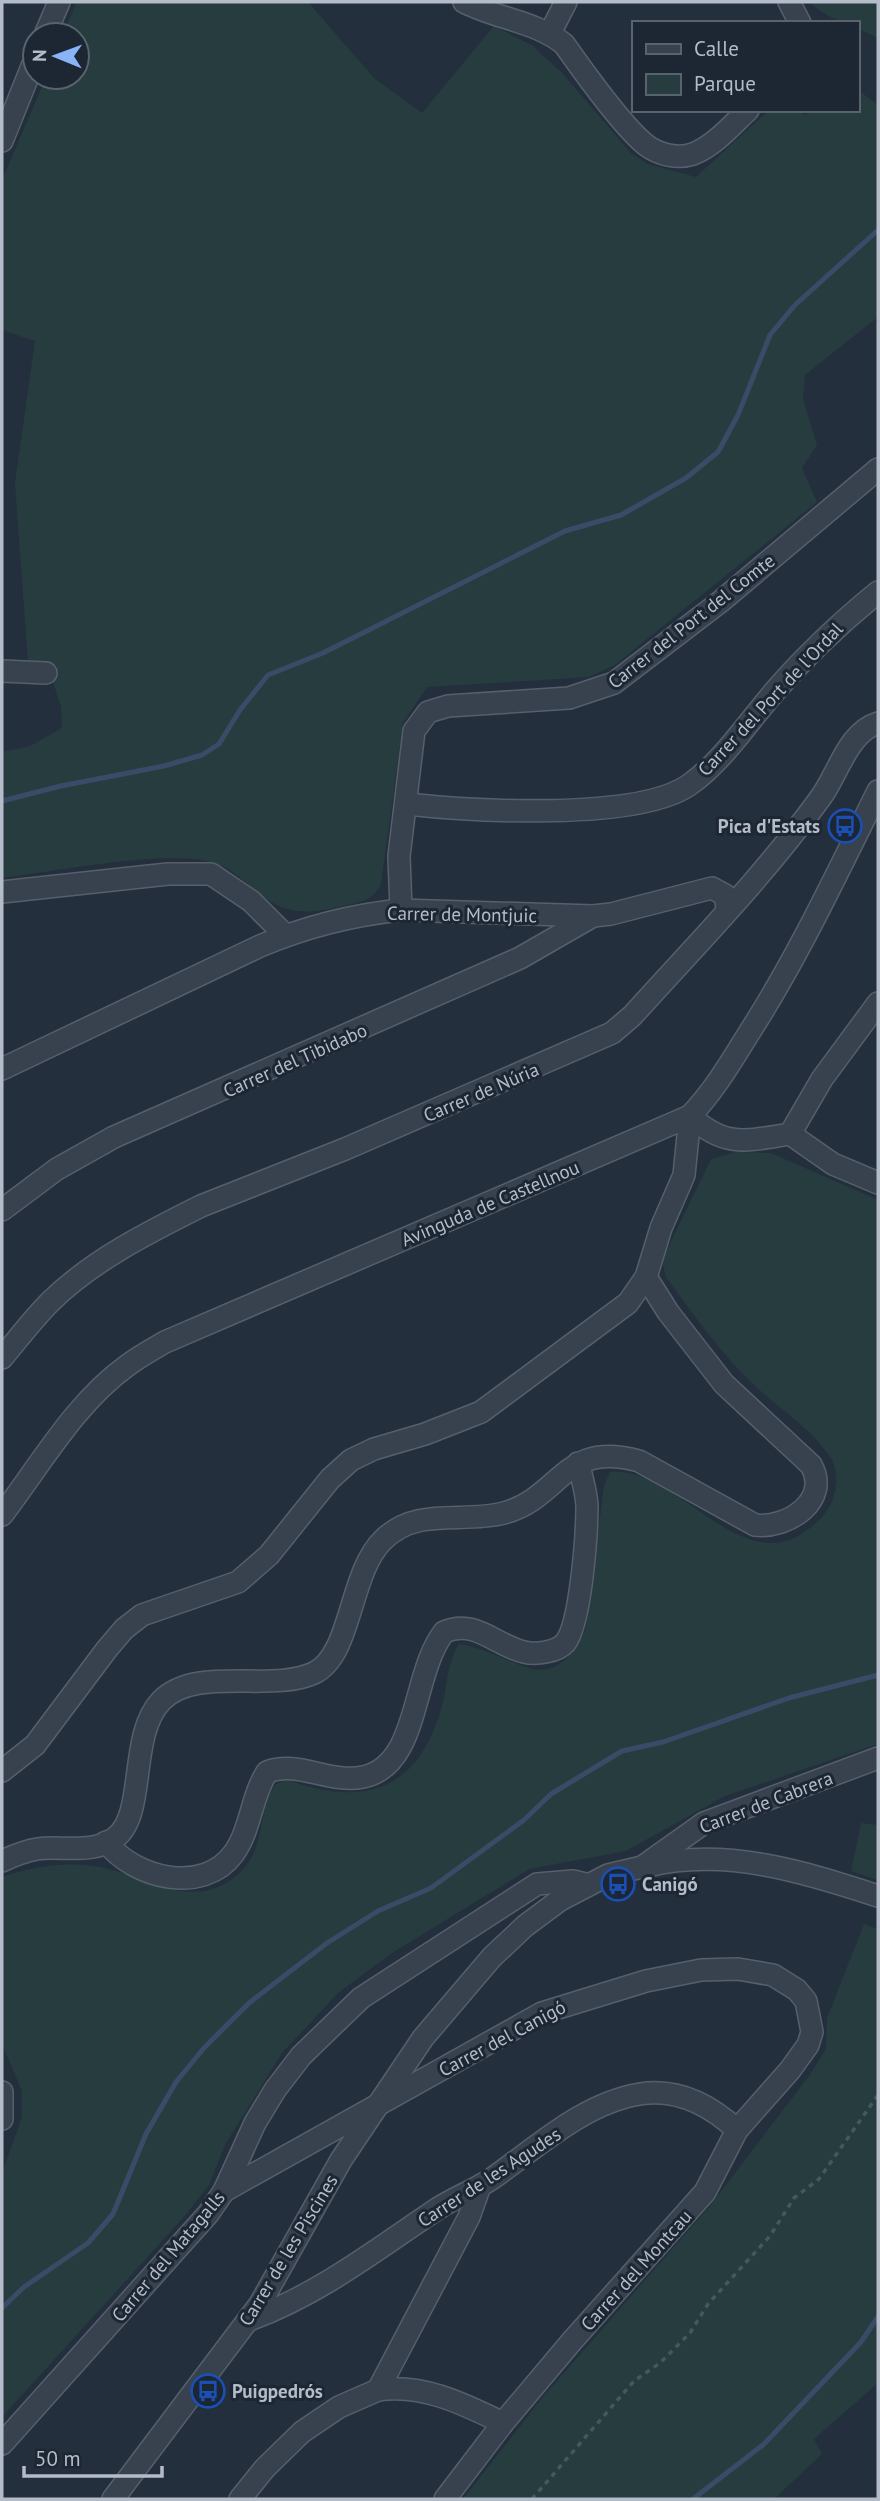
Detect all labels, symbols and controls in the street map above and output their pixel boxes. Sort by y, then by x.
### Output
north arrow [21,21,91,91]
legend [632,21,859,112]
text: Calle [694,35,739,62]
text: N [27,49,51,62]
text: Parque [694,70,756,97]
street label: Carrer del Port del Comte [603,548,779,694]
street label: Carrer del Port de l'Ordal [692,617,848,781]
bus stop icon: Pica d'Estats [826,807,864,845]
place label: Pica d'Estats [718,814,820,838]
street label: Carrer de Montjuic [387,901,537,927]
street label: Carrer del Tibidabo [219,1018,371,1102]
street label: Carrer de Núria [420,1057,542,1127]
street label: Avinguda de Castellnou [397,1155,583,1251]
street label: Carrer de Cabrera [696,1765,836,1839]
bus stop icon: Canigó [599,1865,637,1903]
place label: Canigó [642,1872,698,1896]
street label: Carrer del Canigó [434,1994,570,2082]
street label: Carrer de les Agudes [413,2122,565,2232]
street label: Carrer de les Piscines [233,2170,343,2330]
street label: Carrer del Matagalls [106,2186,230,2326]
street label: Carrer del Montcau [575,2205,697,2335]
bus stop icon: Puigpedrós [189,2372,227,2410]
place label: Puigpedrós [232,2379,323,2403]
scale bar [24,2434,163,2478]
text: 50 m [35,2445,81,2472]

